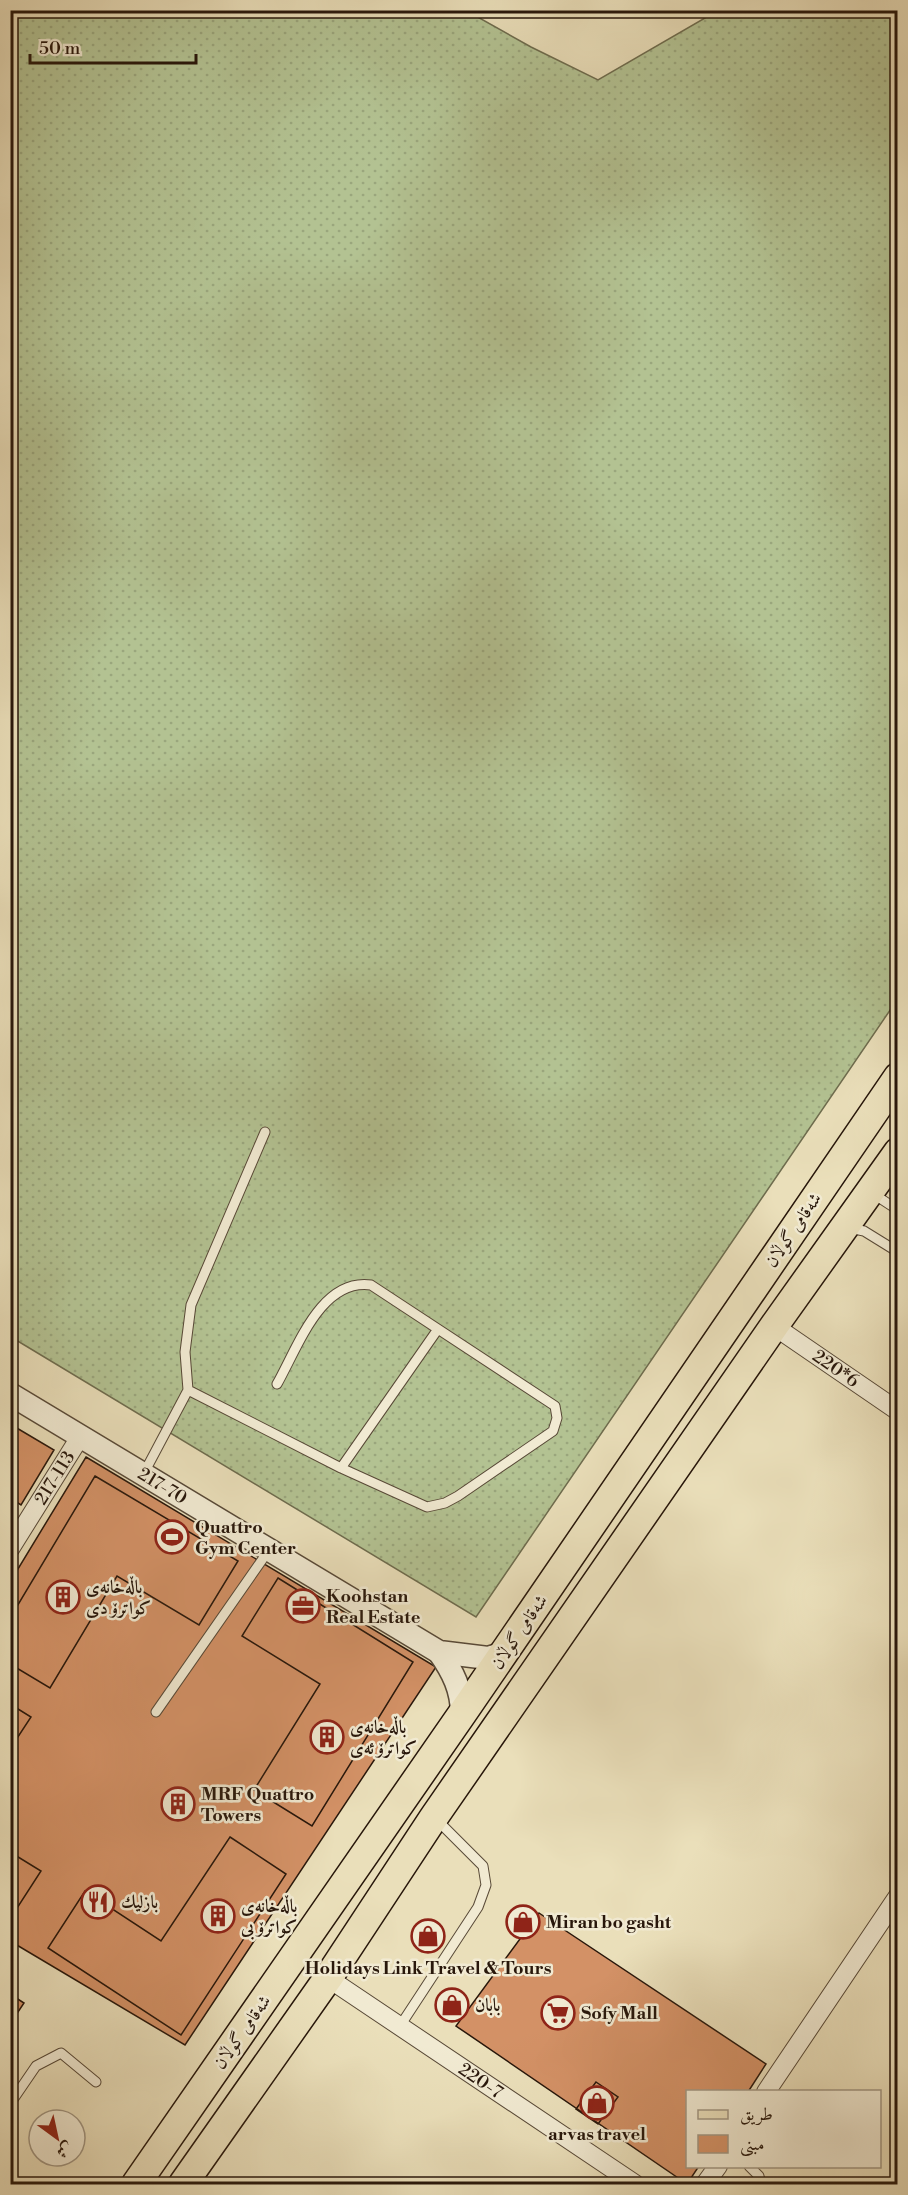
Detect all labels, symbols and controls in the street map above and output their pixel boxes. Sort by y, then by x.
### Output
scale bar [30,27,196,65]
text: 50 m [39,37,81,60]
street label: شەقامی گوڵان [760,1188,827,1272]
street label: 220*6 [808,1345,863,1393]
street label: 217-113 [30,1447,80,1509]
street label: 217-70 [133,1463,191,1510]
place label: Quattro Gym Center [195,1516,296,1560]
sports icon: Quattro Gym Center [154,1519,190,1555]
place label: باڵەخانەی کواترۆ دی [86,1576,151,1620]
building icon: باڵەخانەی کواترۆ دی [45,1579,81,1615]
place label: Koohstan Real Estate [326,1585,421,1629]
office icon: Koohstan Real Estate [285,1588,321,1624]
street label: شەقامی گوڵان [486,1590,553,1674]
place label: باڵەخانەی کواترۆ ئەی [350,1716,417,1760]
building icon: باڵەخانەی کواترۆ ئەی [309,1719,345,1755]
place label: MRF Quattro Towers [201,1783,314,1827]
building icon: MRF Quattro Towers [160,1786,196,1822]
restaurant icon: بازليك [80,1884,116,1920]
place label: بازليك [121,1891,158,1914]
place label: باڵەخانەی کواترۆ بی [240,1895,297,1940]
building icon: باڵەخانەی کواترۆ بی [200,1898,236,1934]
shop icon: Miran bo gasht [505,1904,541,1940]
place label: Miran bo gasht [546,1911,672,1934]
shop icon: Holidays Link Travel & Tours [410,1918,446,1954]
place label: Holidays Link Travel & Tours [305,1957,552,1980]
shop icon: بابان [434,1987,470,2023]
street label: شەقامی گوڵان [208,1991,276,2074]
place label: بابان [475,1994,500,2017]
supermarket icon: Sofy Mall [540,1995,576,2031]
place label: Sofy Mall [581,2002,658,2025]
street label: 220-7 [454,2058,507,2104]
shop icon: arvas travel [579,2085,615,2121]
legend [686,2090,881,2168]
text: طريق [740,2103,773,2126]
north arrow [27,2108,87,2168]
place label: arvas travel [548,2123,646,2146]
text: مبنى [740,2133,765,2157]
text: ش [53,2137,77,2162]

